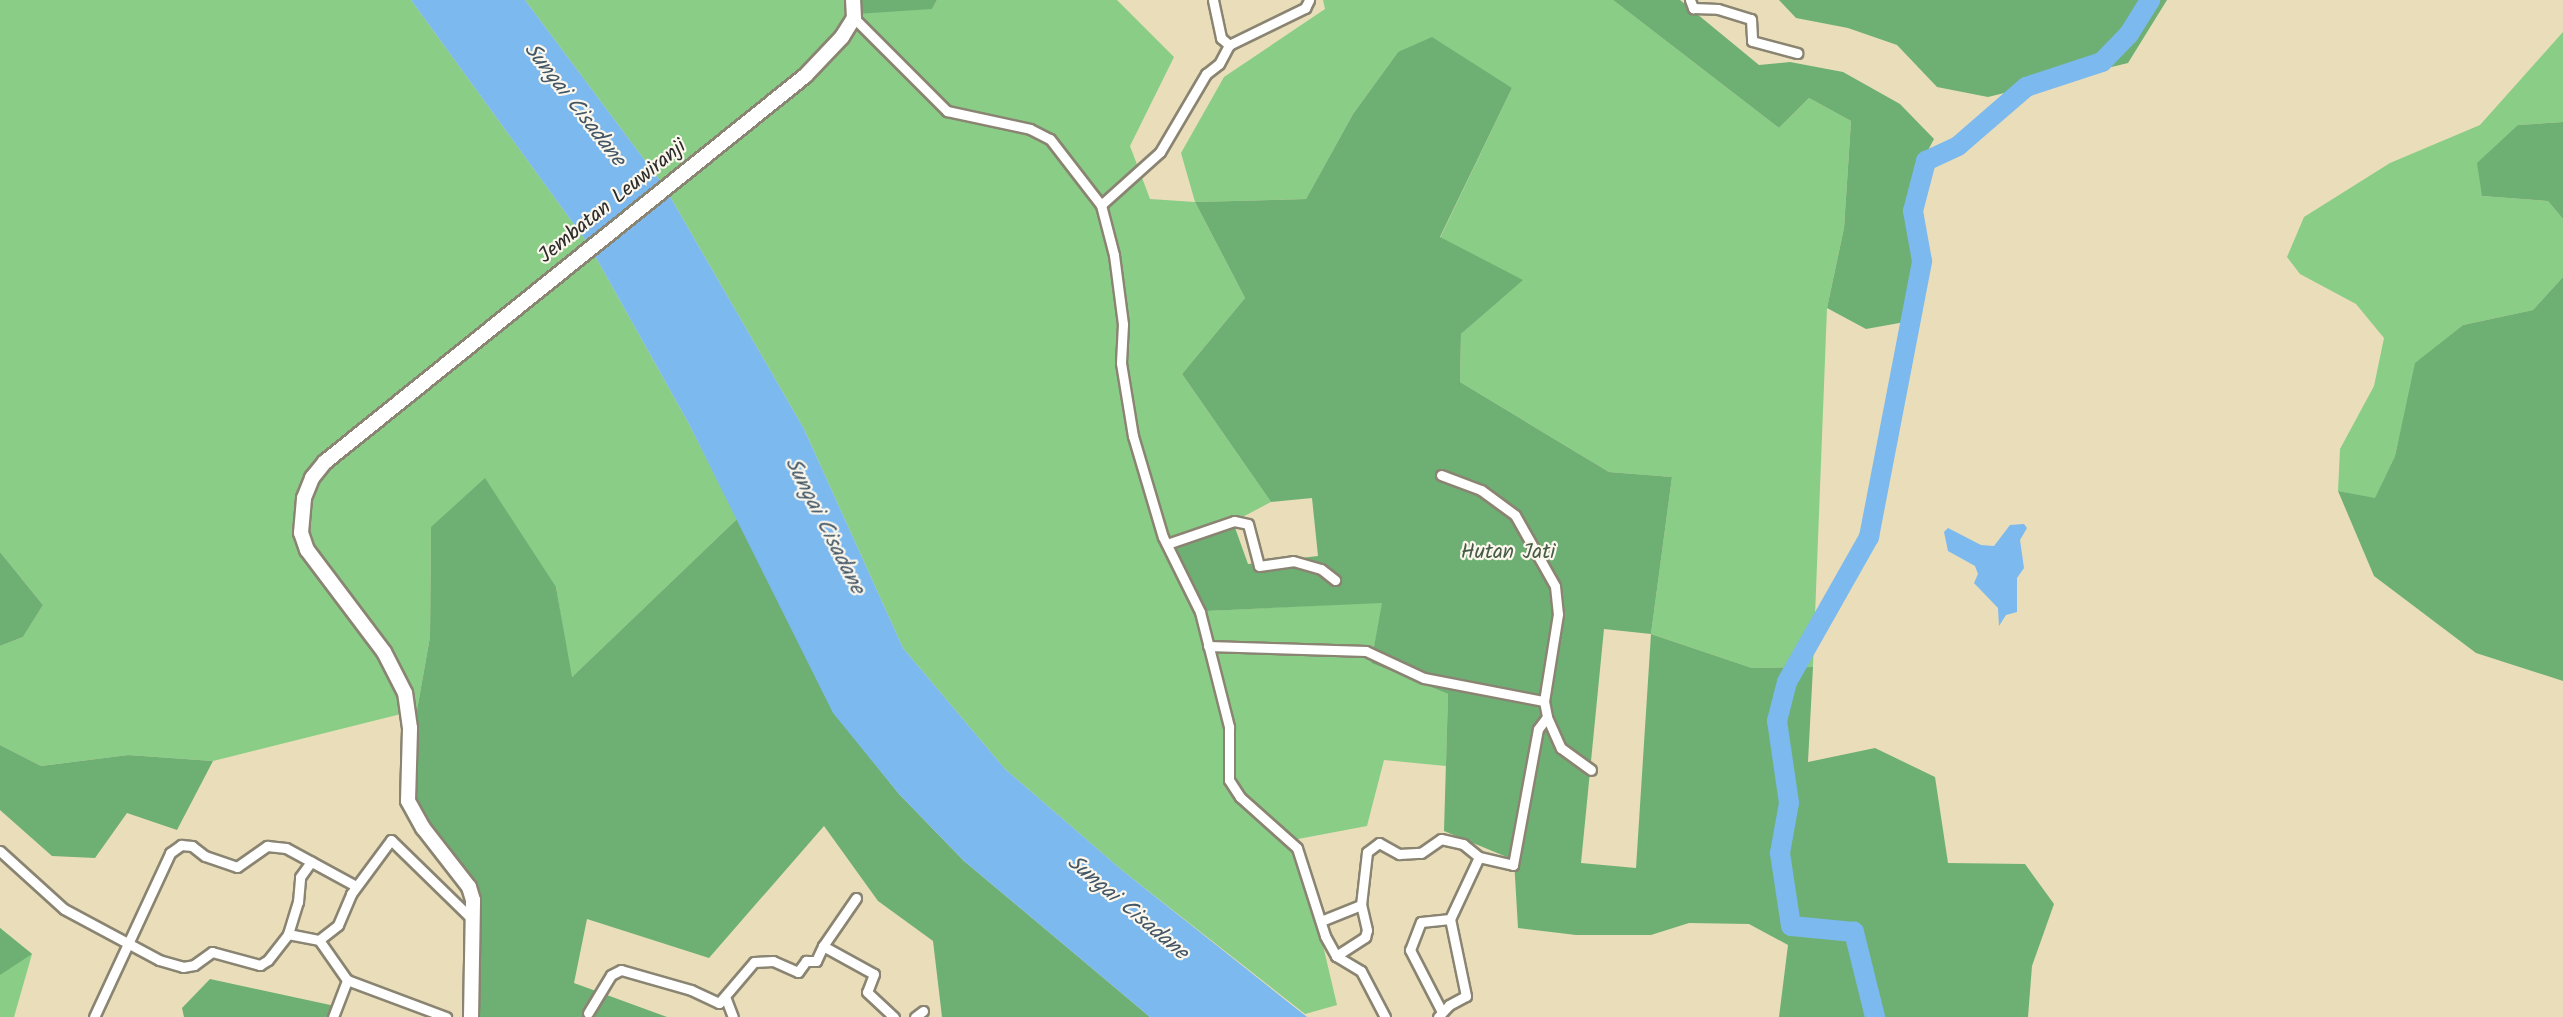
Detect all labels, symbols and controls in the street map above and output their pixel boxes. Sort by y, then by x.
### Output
water label: Sungai Cisadane [517,38,631,172]
street label: Jembatan Leuwiranji [534,135,692,269]
water label: Sungai Cisadane [778,453,870,599]
park label: Hutan Jati [1461,540,1555,566]
water label: Sungai Cisadane [1061,850,1193,966]

